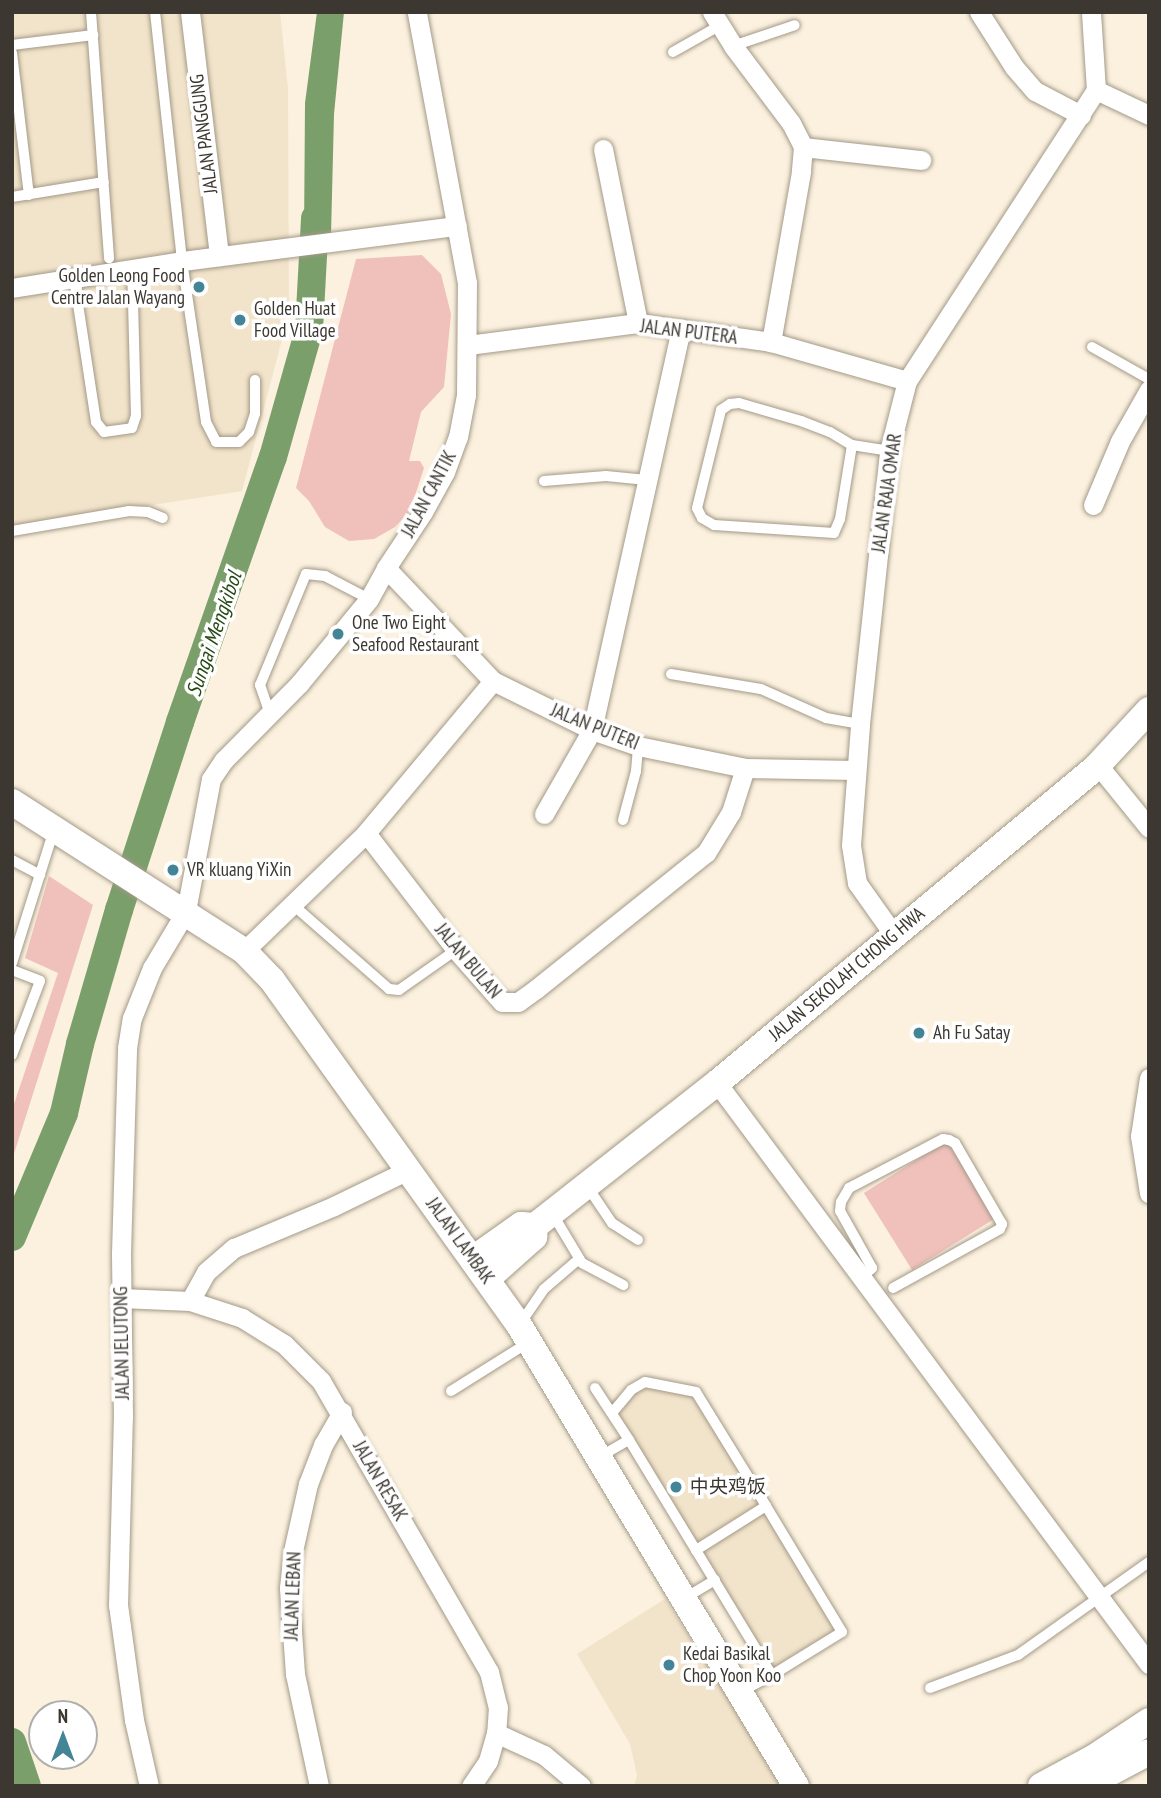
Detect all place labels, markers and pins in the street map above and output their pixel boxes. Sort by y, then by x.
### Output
place label: Golden Leong Food Centre Jalan Wayang [51,265,185,309]
marker: Golden Leong Food Centre Jalan Wayang [191,279,207,295]
place label: Golden Huat Food Village [254,298,336,342]
marker: Golden Huat Food Village [232,312,248,328]
place label: One Two Eight Seafood Restaurant [352,612,479,656]
marker: One Two Eight Seafood Restaurant [330,626,346,642]
place label: VR kluang YiXin [187,859,292,881]
marker: VR kluang YiXin [165,862,181,878]
place label: Ah Fu Satay [933,1022,1010,1044]
marker: Ah Fu Satay [911,1025,927,1041]
place label: 中央鸡饭 [690,1476,766,1498]
marker: 中央鸡饭 [668,1479,684,1495]
place label: Kedai Basikal Chop Yoon Koo [683,1643,782,1687]
marker: Kedai Basikal Chop Yoon Koo [661,1657,677,1673]

